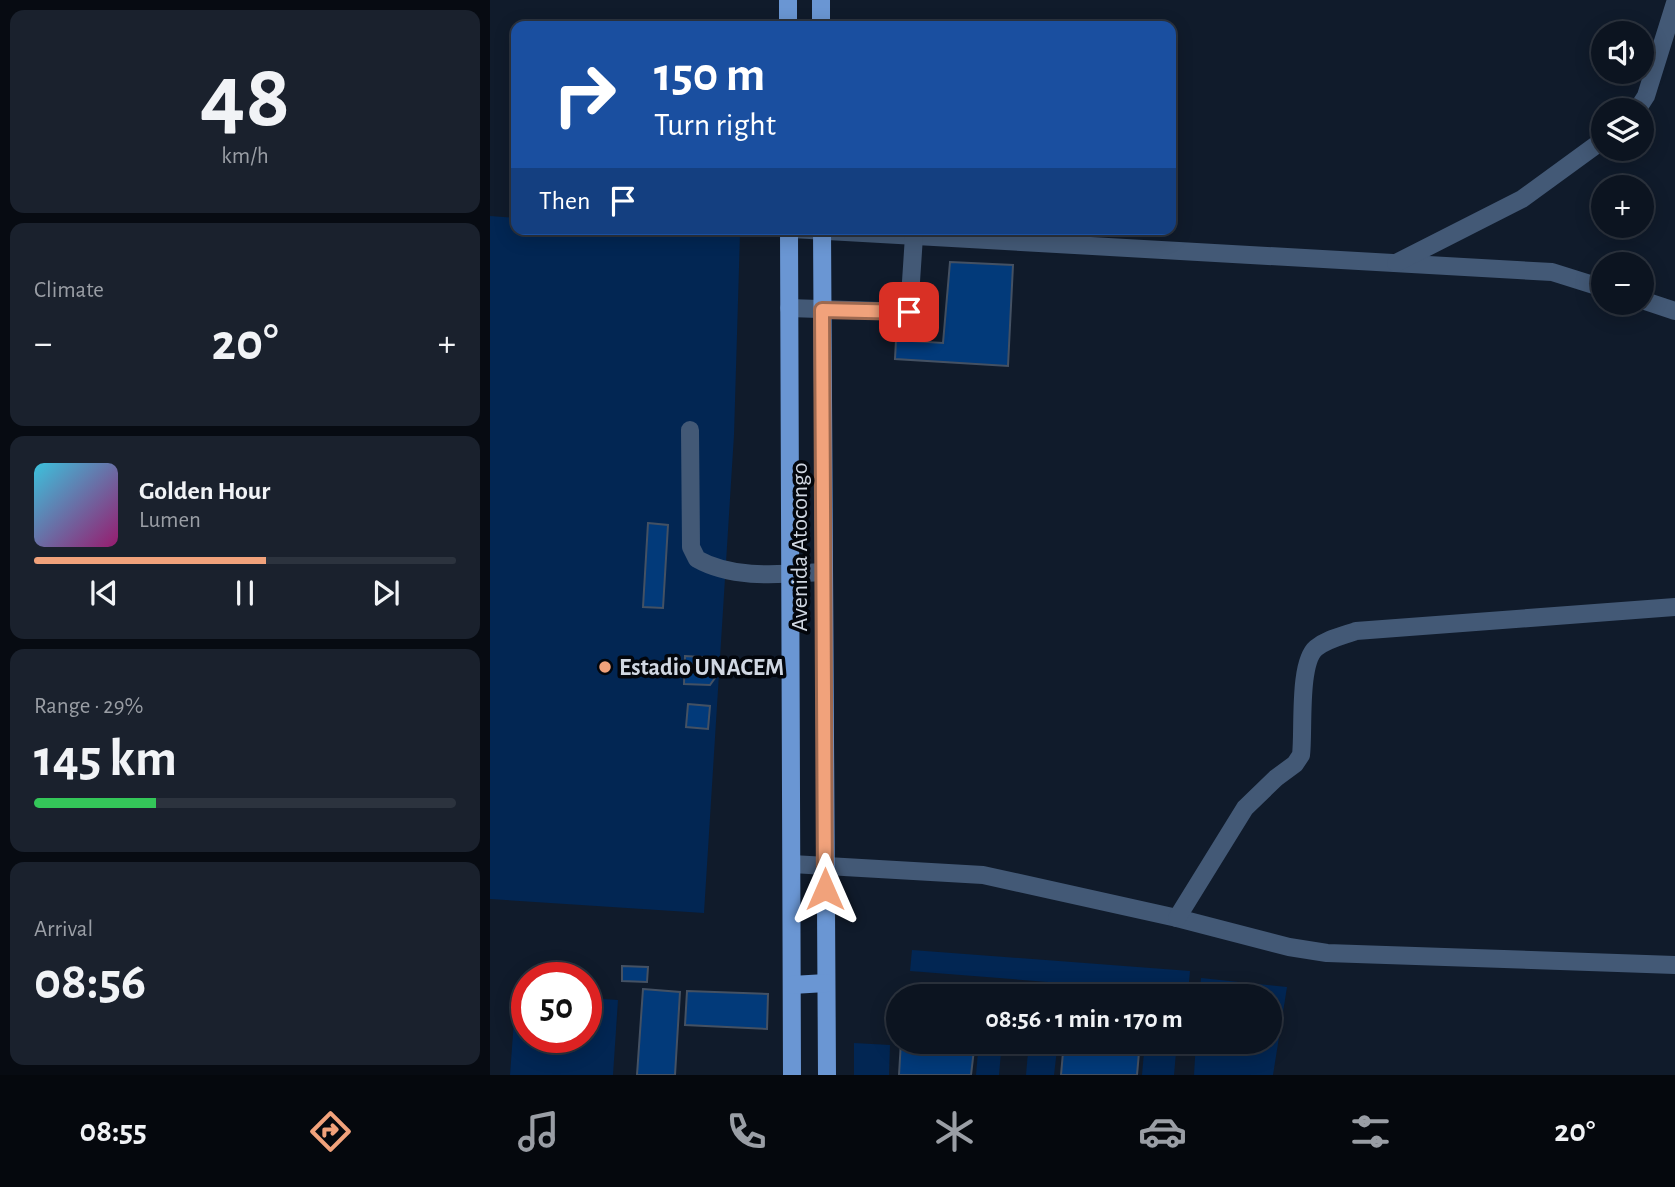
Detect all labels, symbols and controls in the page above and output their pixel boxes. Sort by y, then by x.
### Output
map controls [1591,21,1654,315]
button: sound [1591,21,1654,84]
icon: right [539,49,630,140]
text: 150 m [654,51,765,100]
text: 48 [200,52,290,143]
button: layers [1591,98,1654,161]
text: Turn right [654,109,776,141]
text: km/h [221,145,269,168]
button: + [1591,175,1654,238]
icon: arrive [604,182,642,220]
text: Then [539,188,590,214]
button: − [1591,252,1654,315]
text: Climate [34,279,104,302]
pin [879,282,939,342]
icon: arrive [890,293,928,331]
text: 20° [212,317,278,369]
text: − [34,325,52,363]
text: + [438,325,456,363]
street label: Avenida Atocongo [788,462,812,632]
text: Golden Hour [139,478,270,504]
text: Lumen [139,509,201,532]
icon: previous [85,574,123,612]
icon: pause [226,574,264,612]
icon: next [367,574,405,612]
place label: Estadio UNACEM [619,656,784,680]
marker: Estadio UNACEM [597,659,613,675]
text: Range · 29% [34,695,143,718]
text: 145 km [34,733,177,785]
position arrow [788,852,862,926]
text: Arrival [34,918,93,941]
text: 08:56 [34,956,146,1008]
speed limit sign: 50 [511,962,602,1053]
text: 08:56 · 1 min · 170 m [985,1006,1183,1032]
icon: directions [306,1107,355,1156]
icon: music [514,1107,563,1156]
icon: phone [722,1107,771,1156]
icon: climate [930,1107,979,1156]
icon: car [1138,1107,1187,1156]
icon: filters [1346,1107,1395,1156]
text: 08:55 [80,1115,147,1147]
text: 20° [1554,1115,1595,1147]

